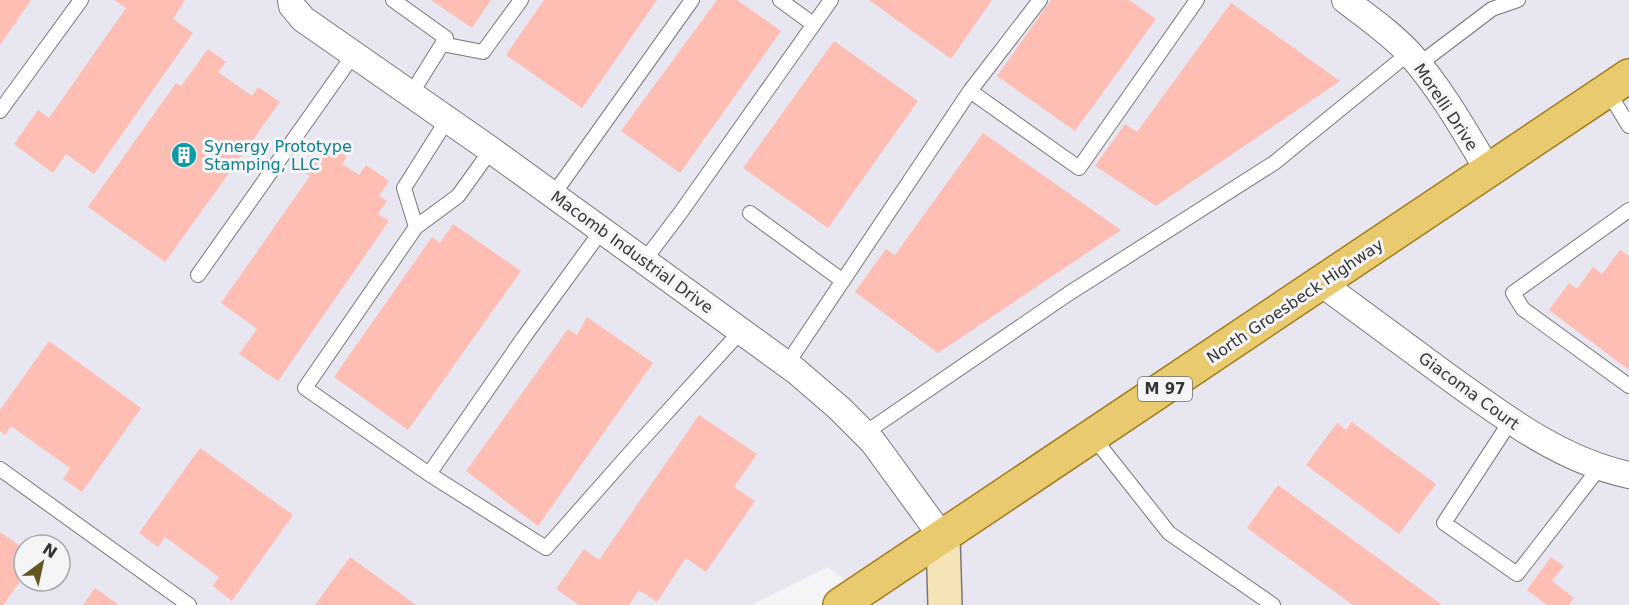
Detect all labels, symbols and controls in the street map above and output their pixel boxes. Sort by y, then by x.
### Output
street label: Morelli Drive [1410,60,1482,154]
place label: Synergy Prototype Stamping, LLC [204,137,352,174]
building icon: Synergy Prototype Stamping, LLC [169,140,199,170]
street label: Macomb Industrial Drive [547,187,717,317]
street label: North Groesbeck Highway [1203,235,1387,367]
street label: Giacoma Court [1415,348,1523,434]
road number: M 97 [1138,377,1192,401]
north arrow [12,533,72,593]
text: N [39,539,61,562]

